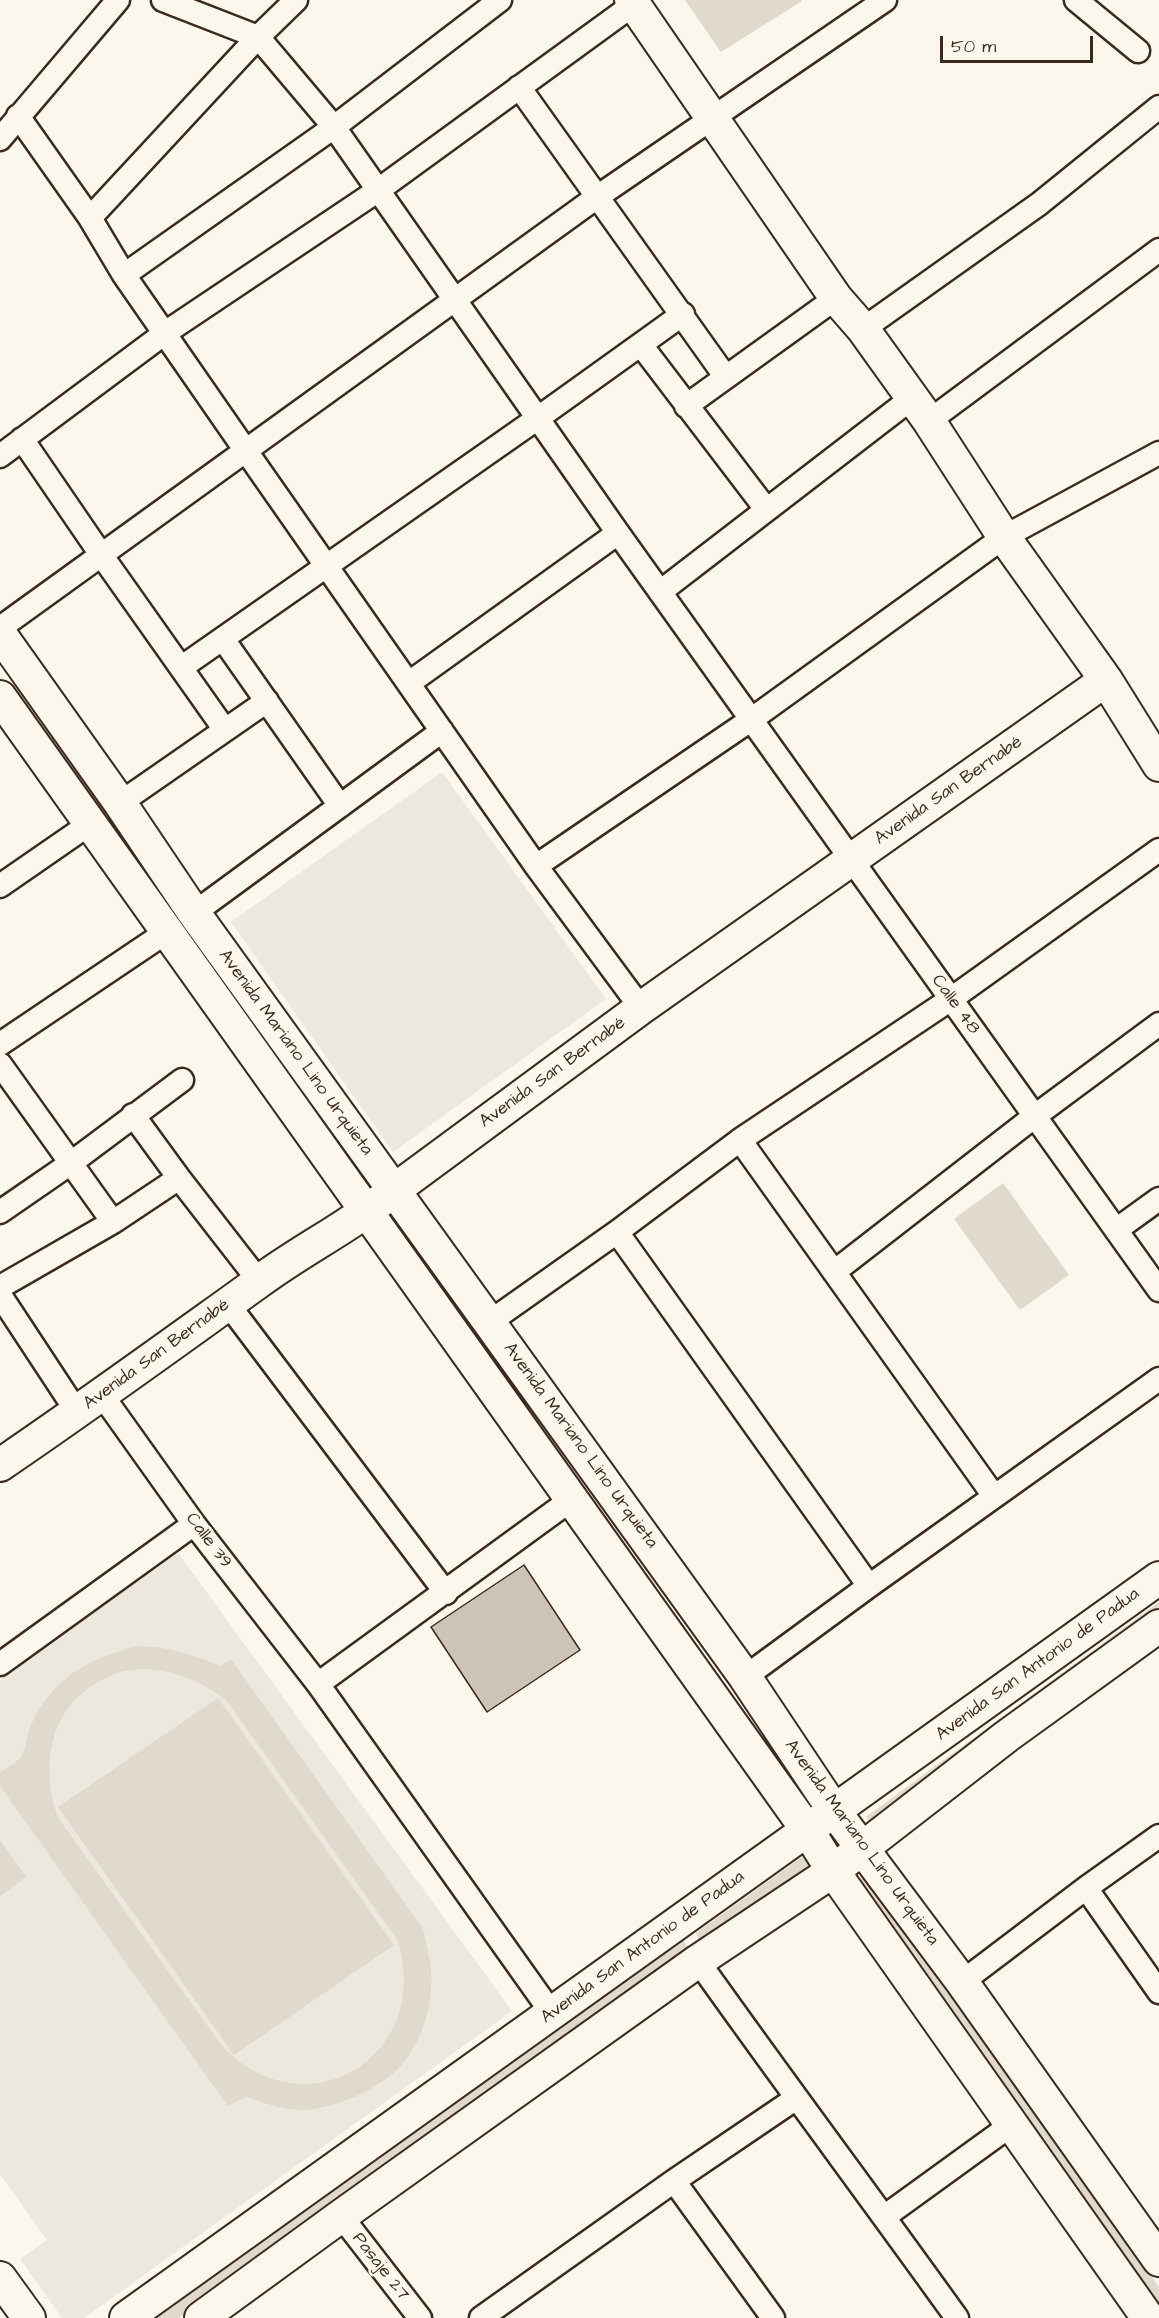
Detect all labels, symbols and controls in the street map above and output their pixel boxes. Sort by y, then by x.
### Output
scale bar [943,24,1096,62]
text: 50 m [951,34,996,59]
street label: Avenida San Bernabé [871,732,1027,850]
street label: Avenida Mariano Lino Urquieta [213,946,377,1160]
street label: Calle 48 [926,971,984,1039]
street label: Avenida San Bernabé [476,1013,630,1133]
street label: Avenida San Bernabé [80,1295,234,1415]
street label: Avenida Mariano Lino Urquieta [498,1339,662,1553]
street label: Calle 39 [180,1509,236,1573]
street label: Avenida San Antonio de Padua [932,1584,1144,1746]
street label: Avenida Mariano Lino Urquieta [779,1736,943,1950]
street label: Avenida San Antonio de Padua [537,1867,749,2029]
street label: Pasaje 27 [347,2229,413,2305]

